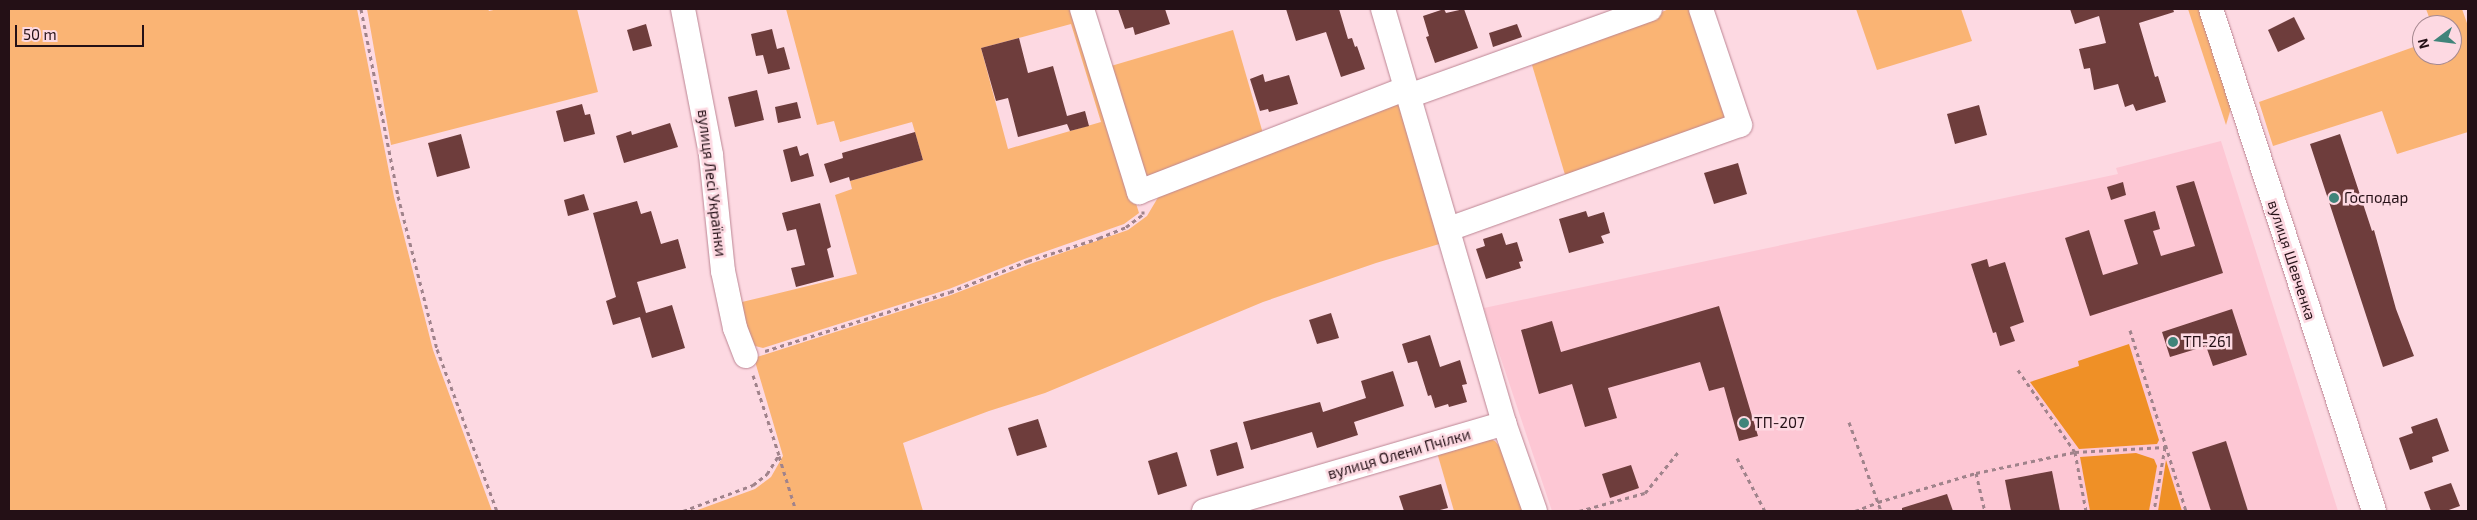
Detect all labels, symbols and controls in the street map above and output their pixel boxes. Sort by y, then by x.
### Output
scale bar [18,15,146,47]
north arrow [2412,15,2462,65]
text: 50 m [23,25,57,43]
text: N [2413,37,2433,51]
street label: вулиця Лесі Українки [694,108,730,258]
place label: Господар [2344,189,2408,207]
marker: Господар [2328,192,2340,204]
street label: вулиця Шевченка [2264,198,2320,322]
place label: ТП-261 [2183,333,2231,351]
marker: ТП-261 [2167,336,2179,348]
place label: ТП-207 [1754,414,1805,432]
marker: ТП-207 [1738,417,1750,429]
street label: вулиця Олени Пчілки [1326,425,1472,483]

